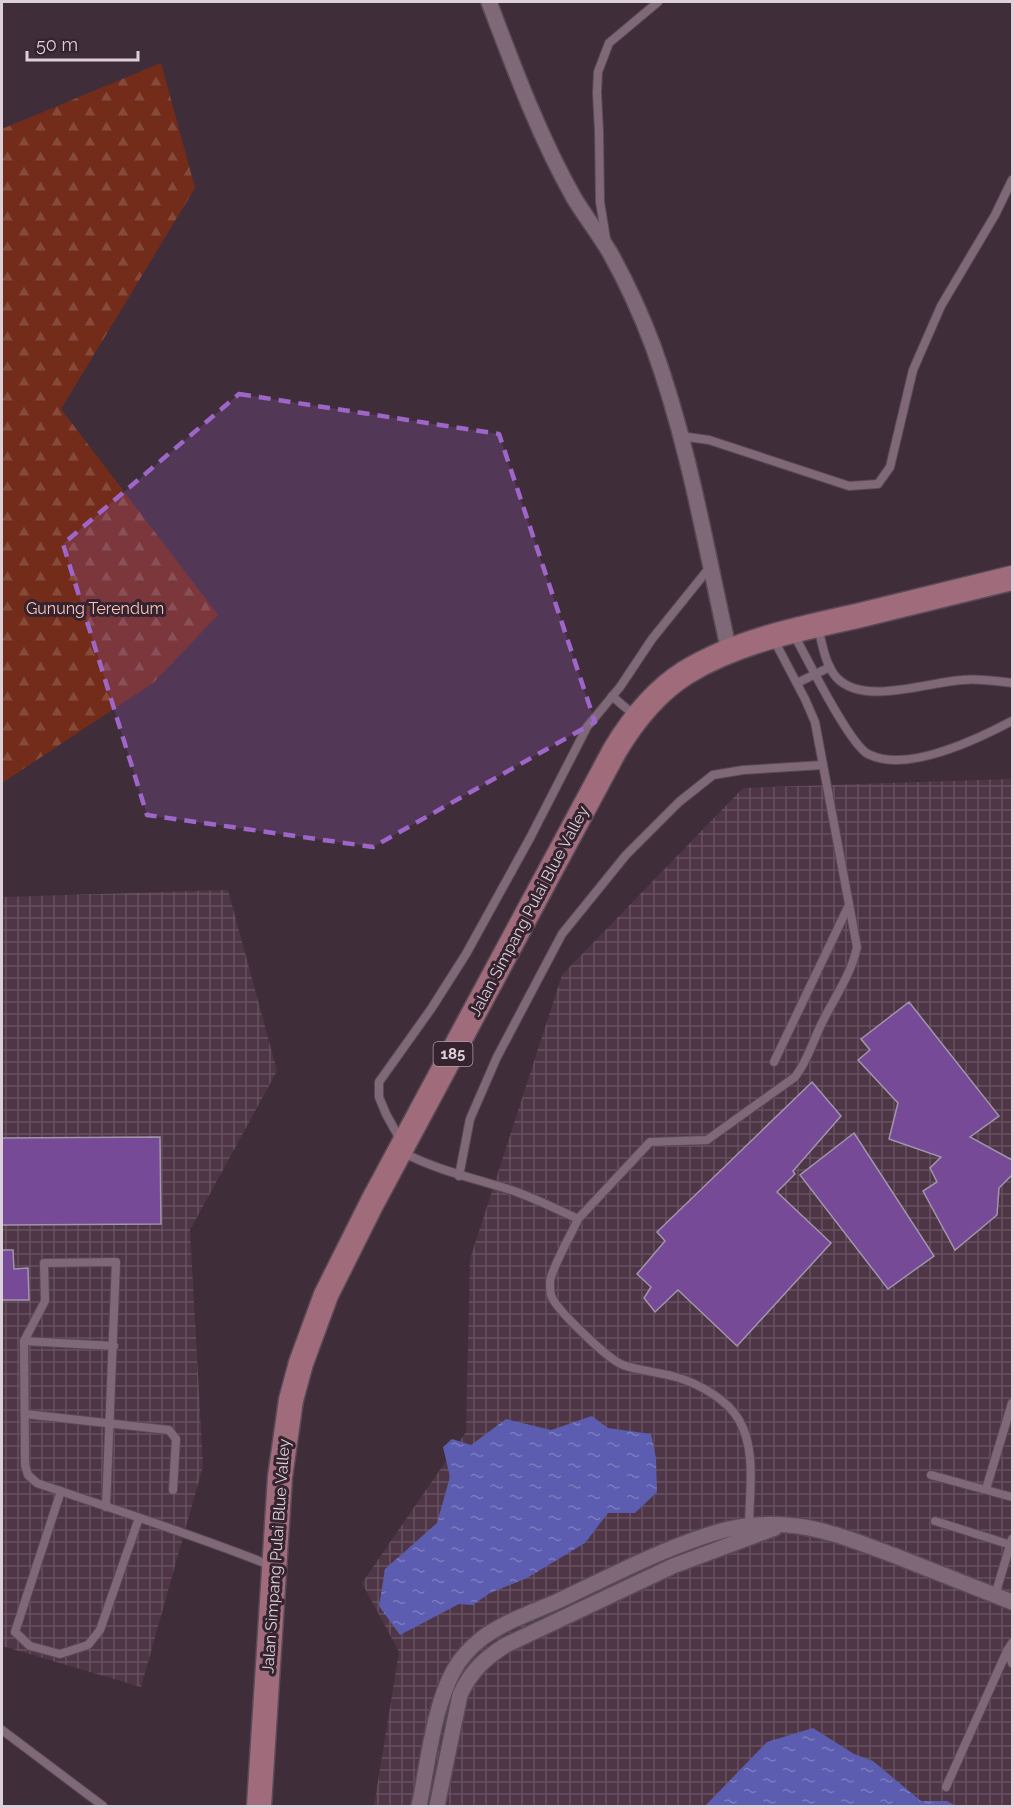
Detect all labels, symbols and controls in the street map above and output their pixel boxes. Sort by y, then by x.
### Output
scale bar [27,24,138,62]
text: 50 m [36,34,78,55]
park label: Gunung Terendum [26,599,164,618]
street label: Jalan Simpang Pulai Blue Valley [465,802,593,1019]
road number: 185 [434,1042,472,1066]
street label: Jalan Simpang Pulai Blue Valley [258,1438,294,1674]

